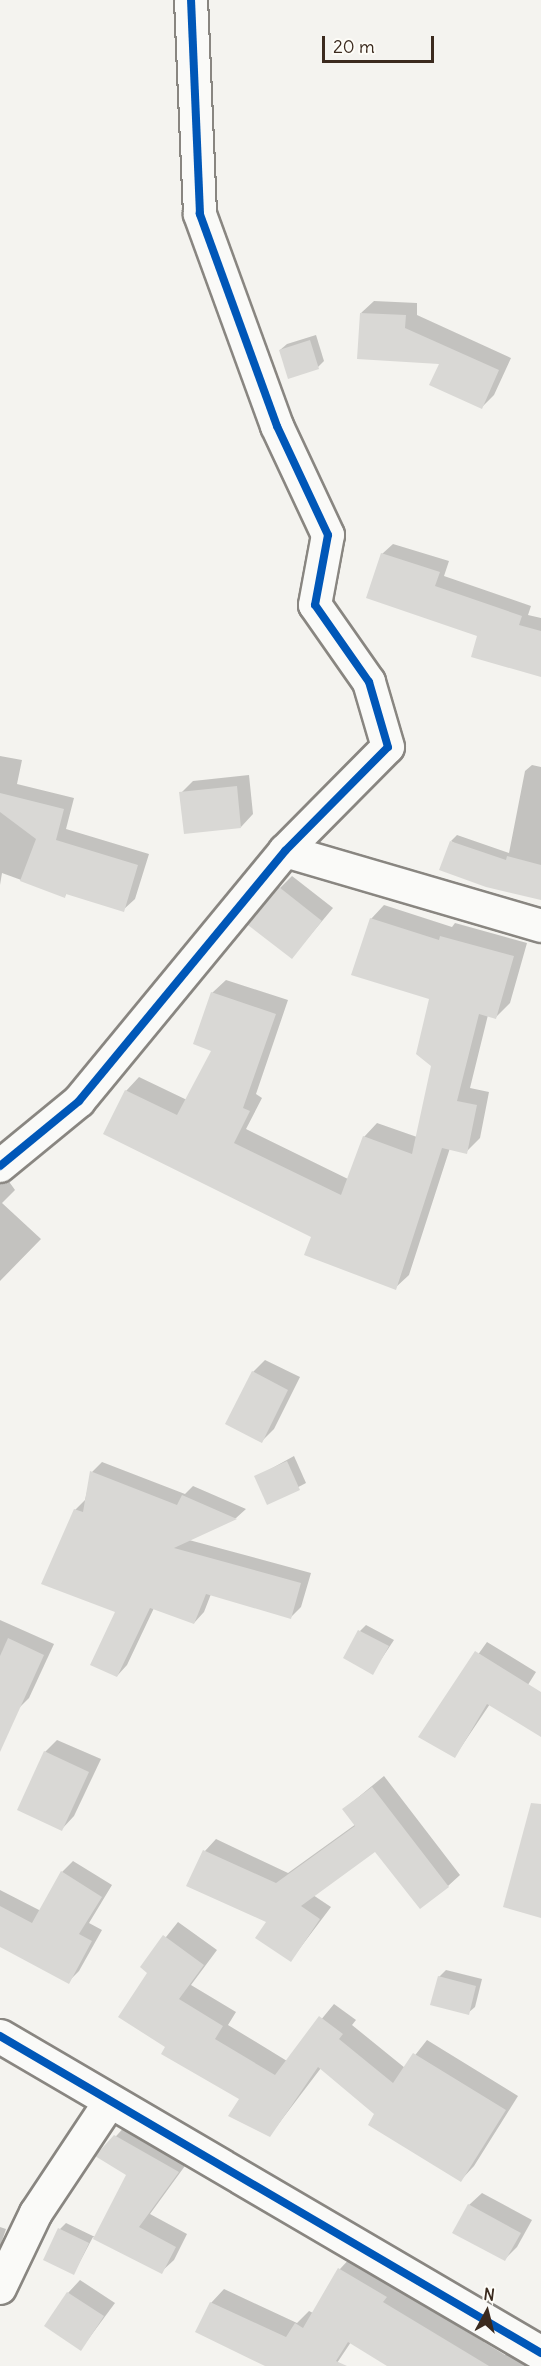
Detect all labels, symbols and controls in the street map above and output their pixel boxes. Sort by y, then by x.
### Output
scale bar [325,24,438,62]
text: 20 m [333,35,375,58]
north arrow [457,2282,517,2342]
text: N [482,2284,496,2305]

